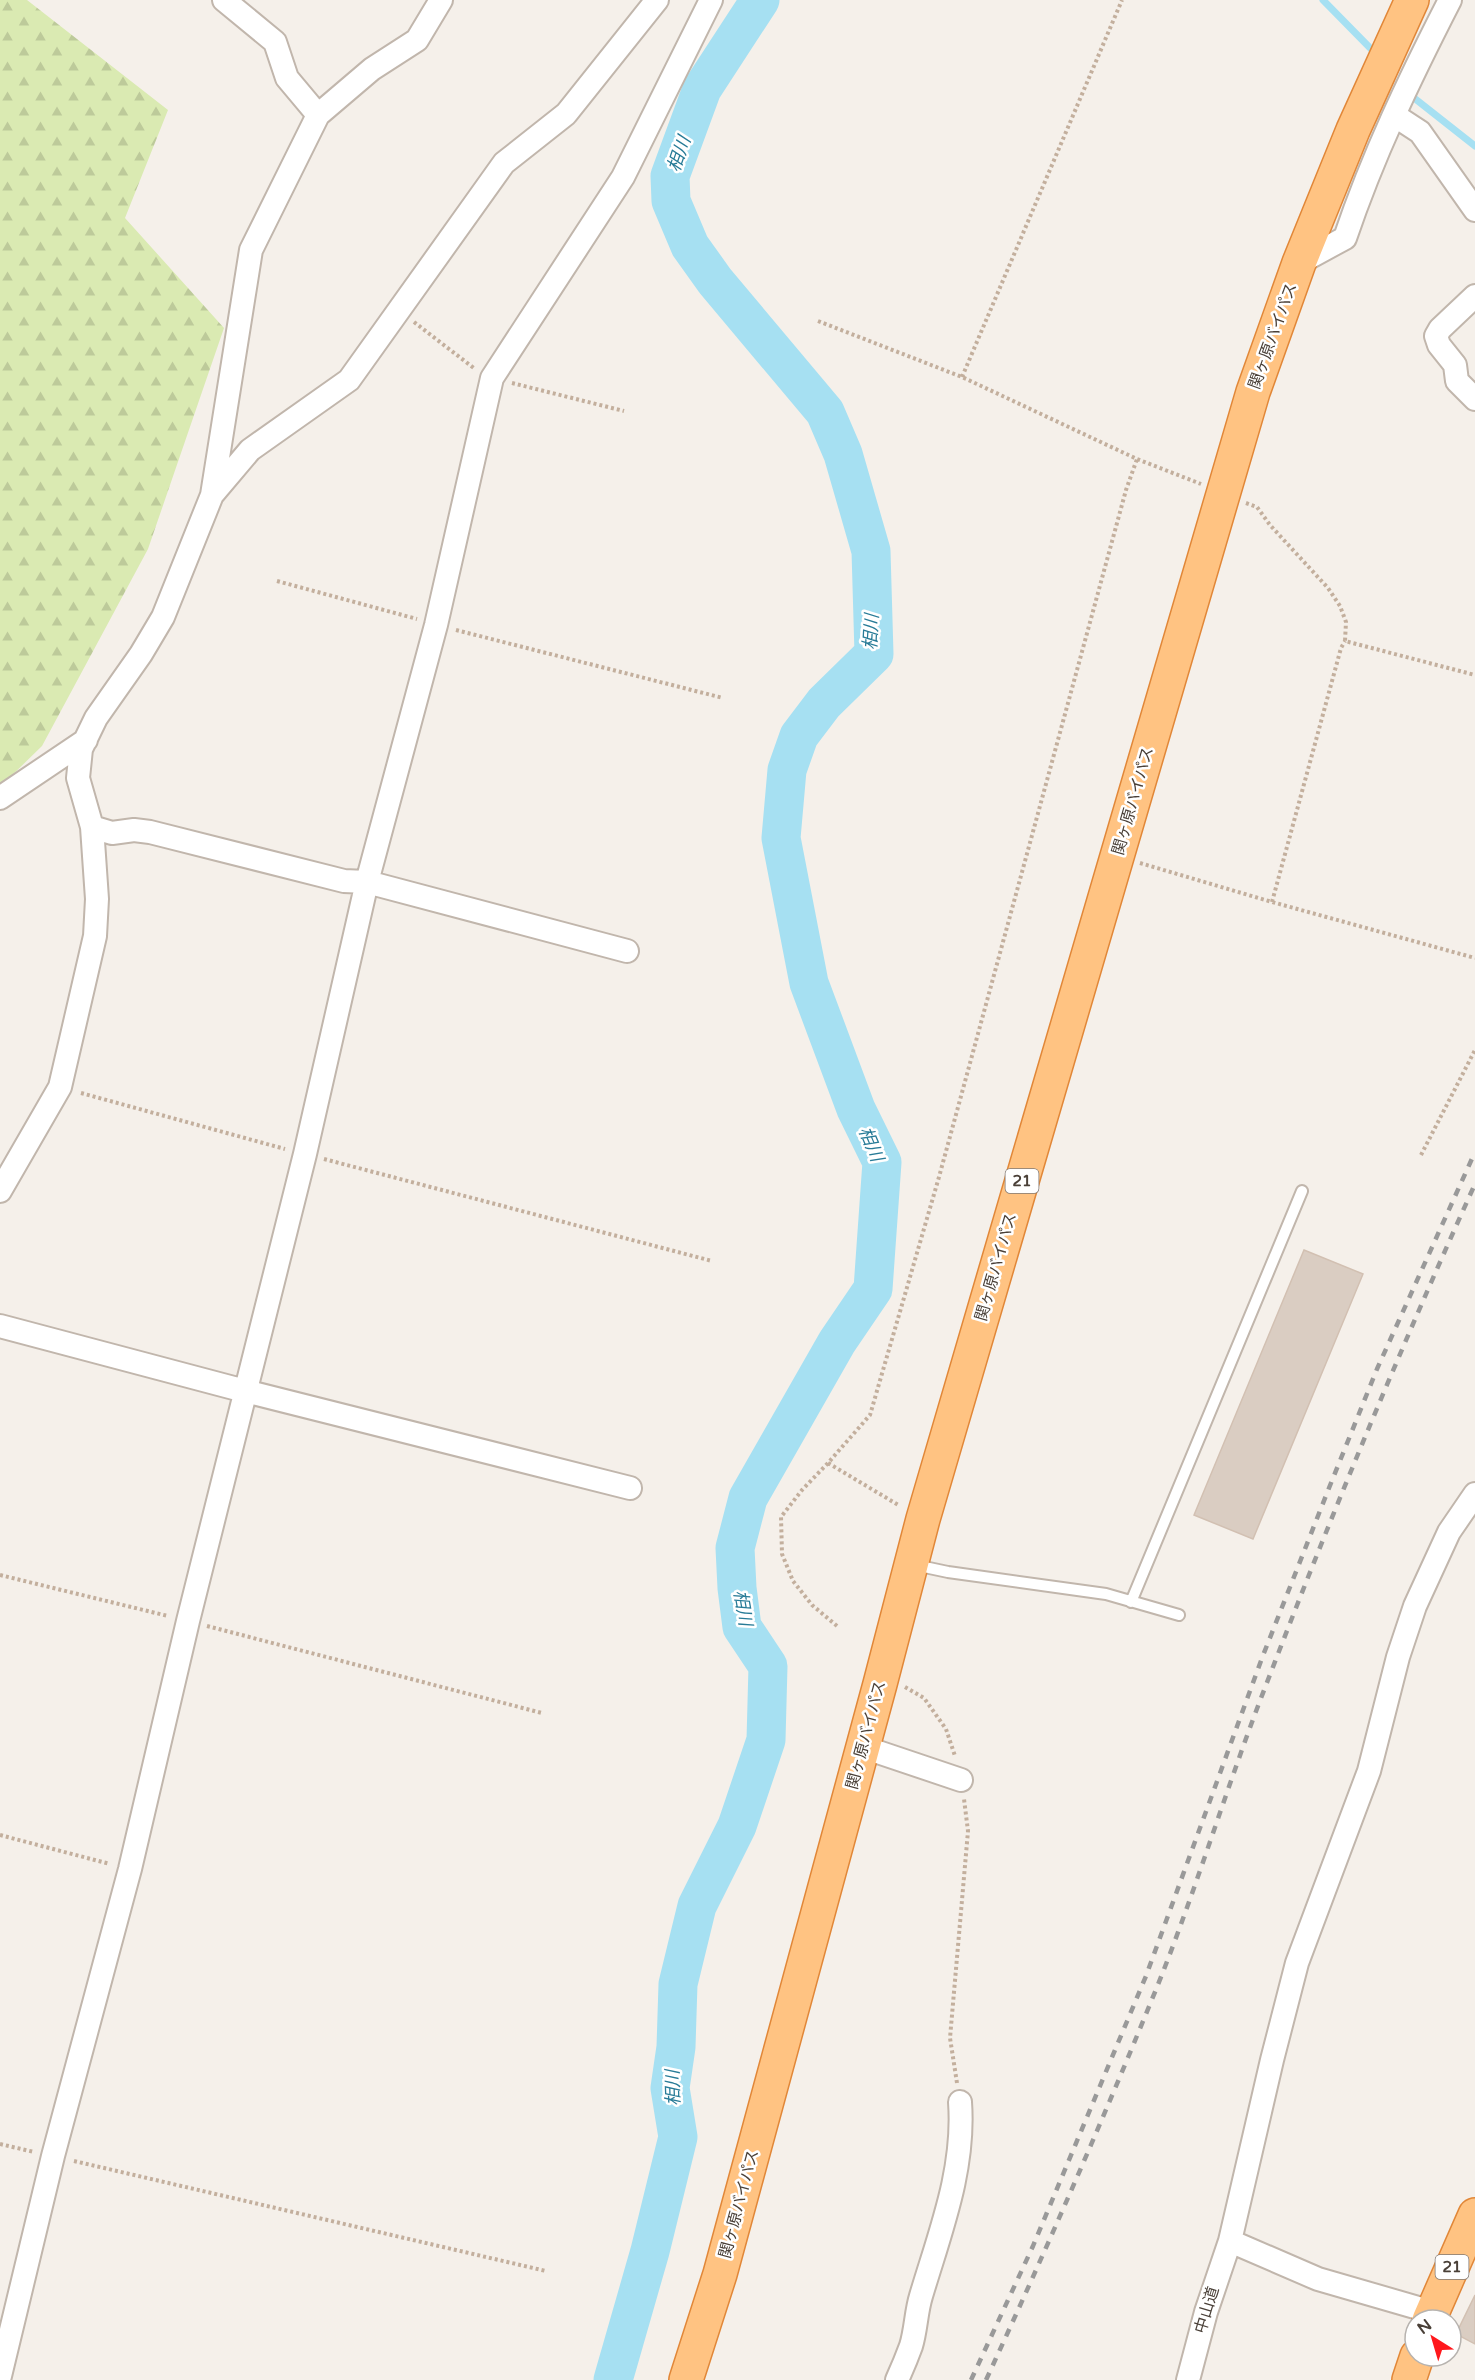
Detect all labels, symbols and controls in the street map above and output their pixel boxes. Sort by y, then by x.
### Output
water label: 相川 [663,132,696,175]
street label: 関ヶ原バイパス [1245,280,1301,392]
water label: 相川 [859,611,883,651]
street label: 関ヶ原バイパス [1108,745,1158,857]
water label: 相川 [854,1123,889,1167]
road number: 21 [1006,1169,1038,1193]
street label: 関ヶ原バイパス [971,1211,1021,1323]
water label: 相川 [729,1588,757,1630]
street label: 関ヶ原バイパス [842,1678,890,1792]
water label: 相川 [661,2068,685,2106]
street label: 関ヶ原バイパス [715,2147,763,2261]
road number: 21 [1436,2255,1468,2279]
street label: 中山道 [1190,2284,1224,2336]
north arrow [1403,2308,1463,2368]
text: N [1413,2315,1436,2339]

